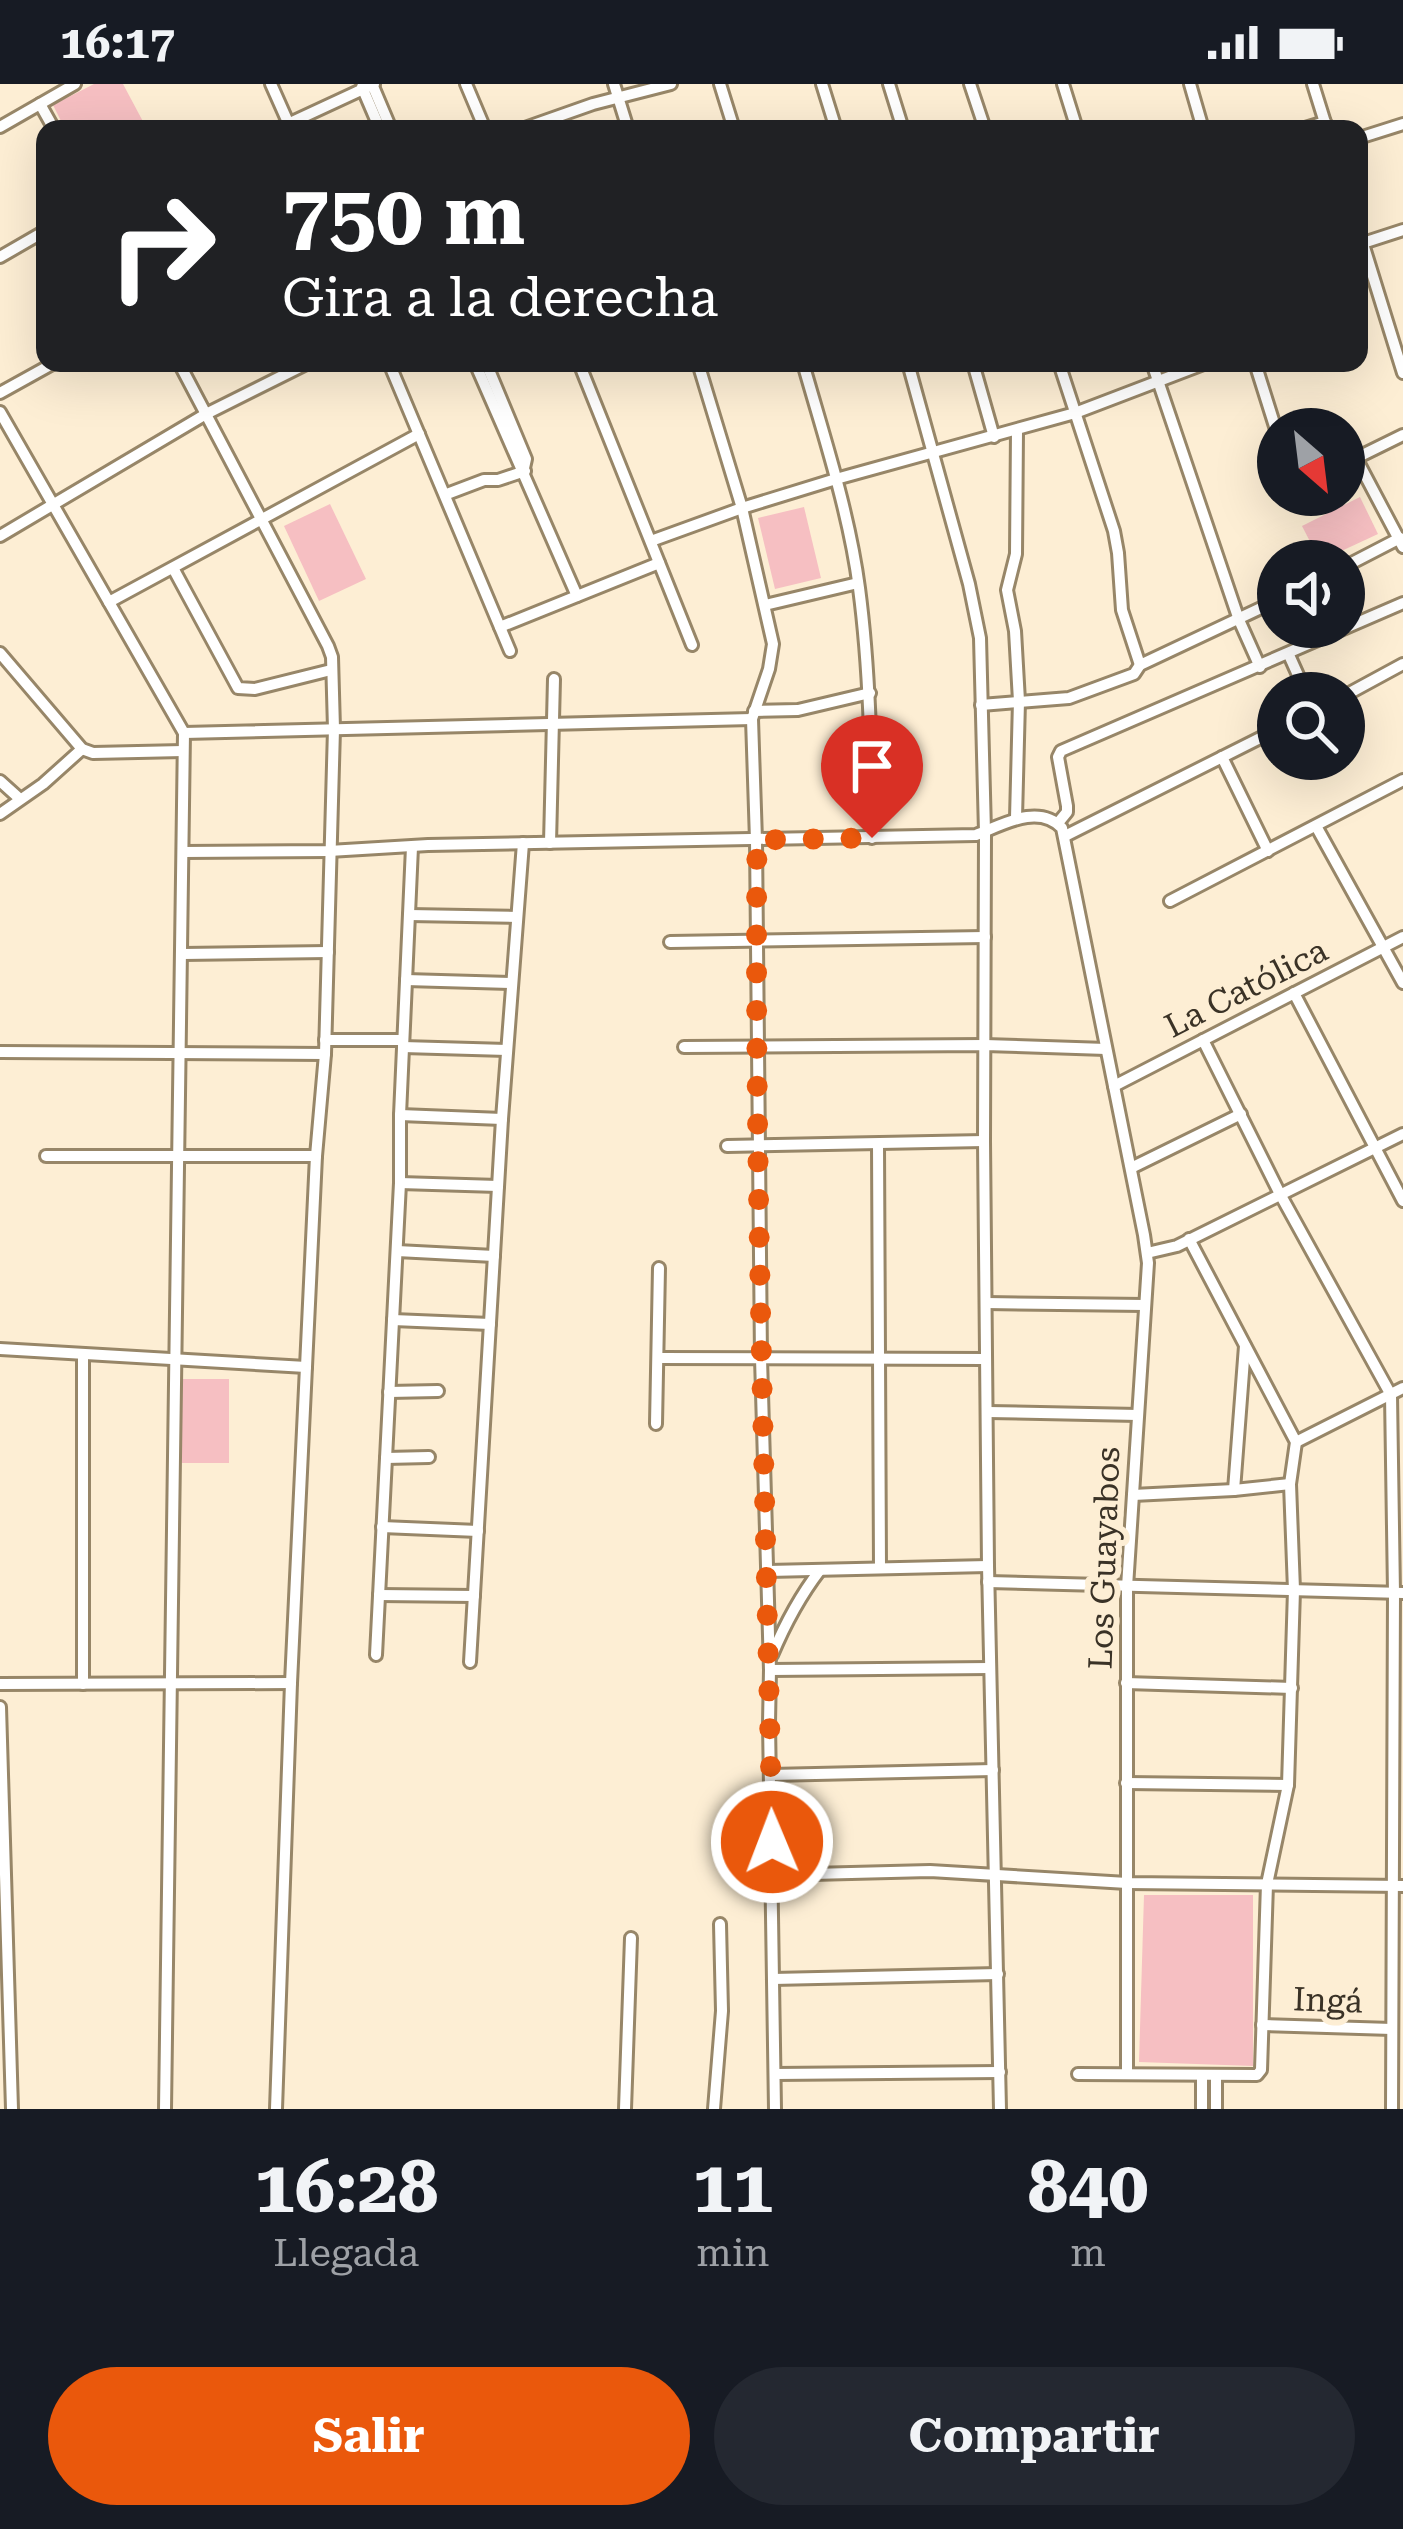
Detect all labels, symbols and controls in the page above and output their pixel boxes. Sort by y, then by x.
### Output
text: 16:17 [60,16,175,69]
text: 750 m [282,166,525,264]
icon: right [84,168,240,324]
text: Gira a la derecha [282,266,718,329]
north arrow [1257,408,1365,516]
map controls [1257,408,1365,780]
button: sound [1257,540,1365,648]
button: search [1257,672,1365,780]
pin [821,715,923,838]
icon: arrive [839,733,905,799]
street label: La Católica [1158,930,1334,1046]
street label: Los Guayabos [1081,1446,1127,1670]
position arrow [709,1779,835,1905]
street label: Ingá [1292,1979,1364,2021]
text: 16:28 [254,2145,438,2230]
text: 11 [693,2145,773,2230]
text: 840 [1028,2145,1149,2230]
text: Llegada [273,2230,419,2276]
text: min [696,2230,770,2276]
text: m [1070,2230,1106,2276]
button: Salir [48,2367,690,2505]
button: Compartir [714,2367,1355,2505]

